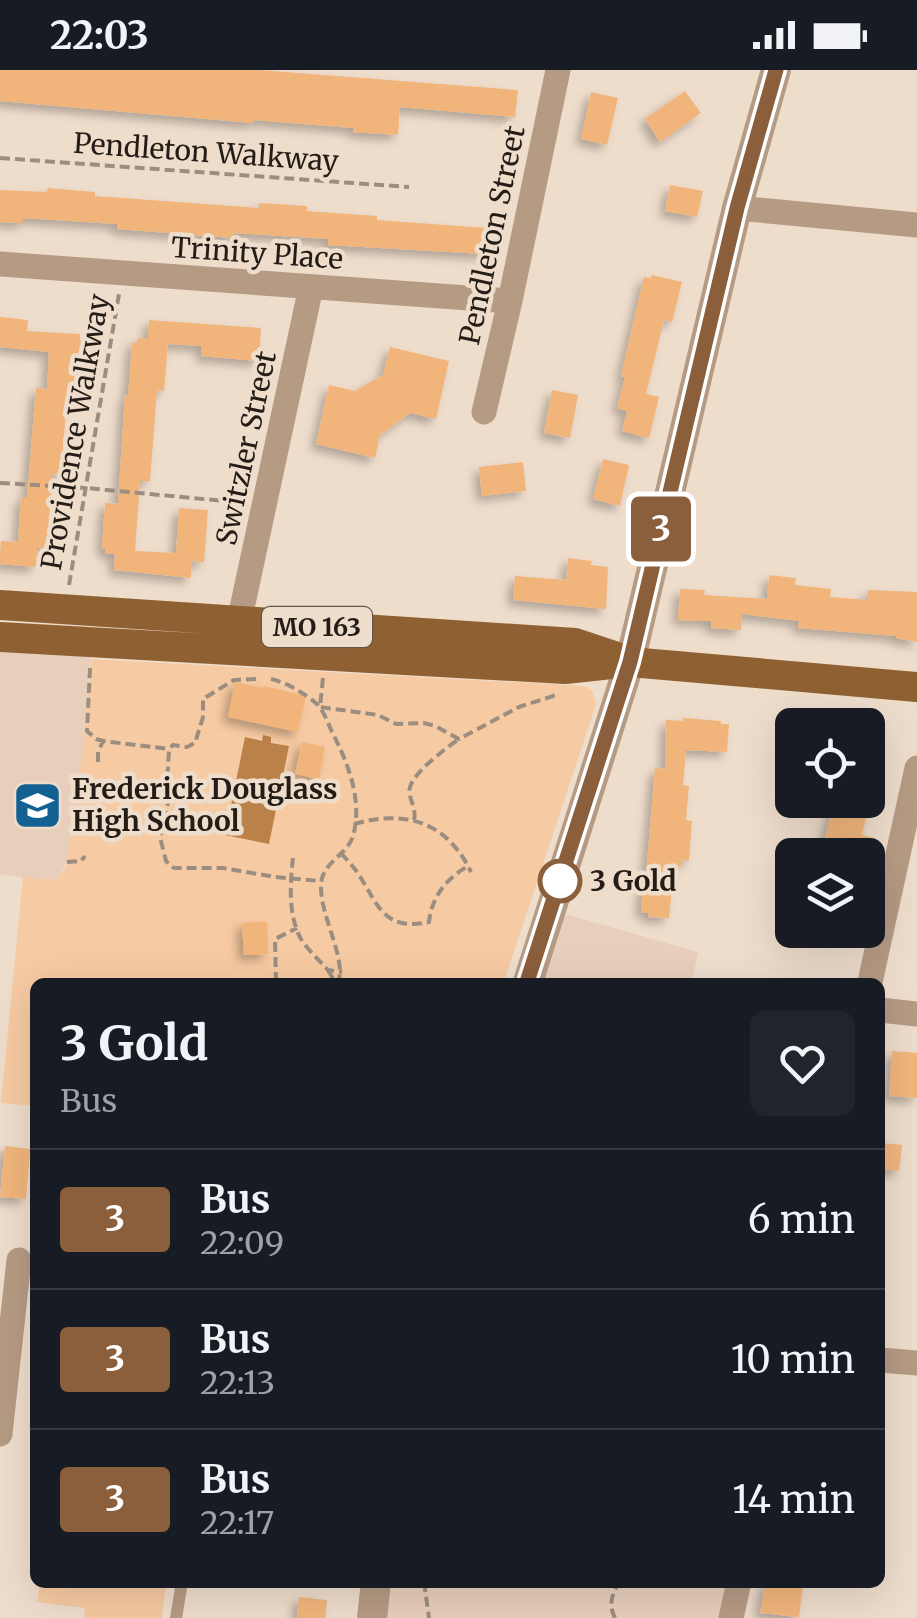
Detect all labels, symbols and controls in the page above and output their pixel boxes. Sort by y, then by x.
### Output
text: 22:03 [50,12,149,59]
street label: Pendleton Street [451,122,533,348]
street label: Pendleton Walkway [72,125,341,179]
street label: Trinity Place [170,229,344,277]
street label: Providence Walkway [33,291,117,573]
street label: Switzler Street [208,348,284,548]
line badge: 3 [628,496,694,562]
text: 3 [651,507,671,551]
road number: MO 163 [262,607,372,647]
map controls [775,708,885,948]
button: locate [775,708,885,818]
place label: Frederick Douglass High School [72,771,338,839]
school or university icon: Frederick Douglass High School [11,779,63,831]
button: layers [775,838,885,948]
marker: 3 Gold [539,860,581,902]
place label: 3 Gold [590,863,677,899]
button: heart [750,1011,855,1116]
text: 3 Gold [60,1013,208,1073]
text: Bus [60,1081,117,1121]
text: Bus [200,1176,270,1223]
text: 6 min [748,1196,855,1243]
text: 3 [105,1197,125,1241]
text: 22:09 [200,1223,284,1263]
text: Bus [200,1316,270,1363]
text: 10 min [731,1336,855,1383]
text: 3 [105,1337,125,1381]
text: 22:13 [200,1363,275,1403]
text: Bus [200,1456,270,1503]
text: 14 min [732,1476,855,1523]
text: 3 [105,1477,125,1521]
text: 22:17 [200,1503,274,1543]

